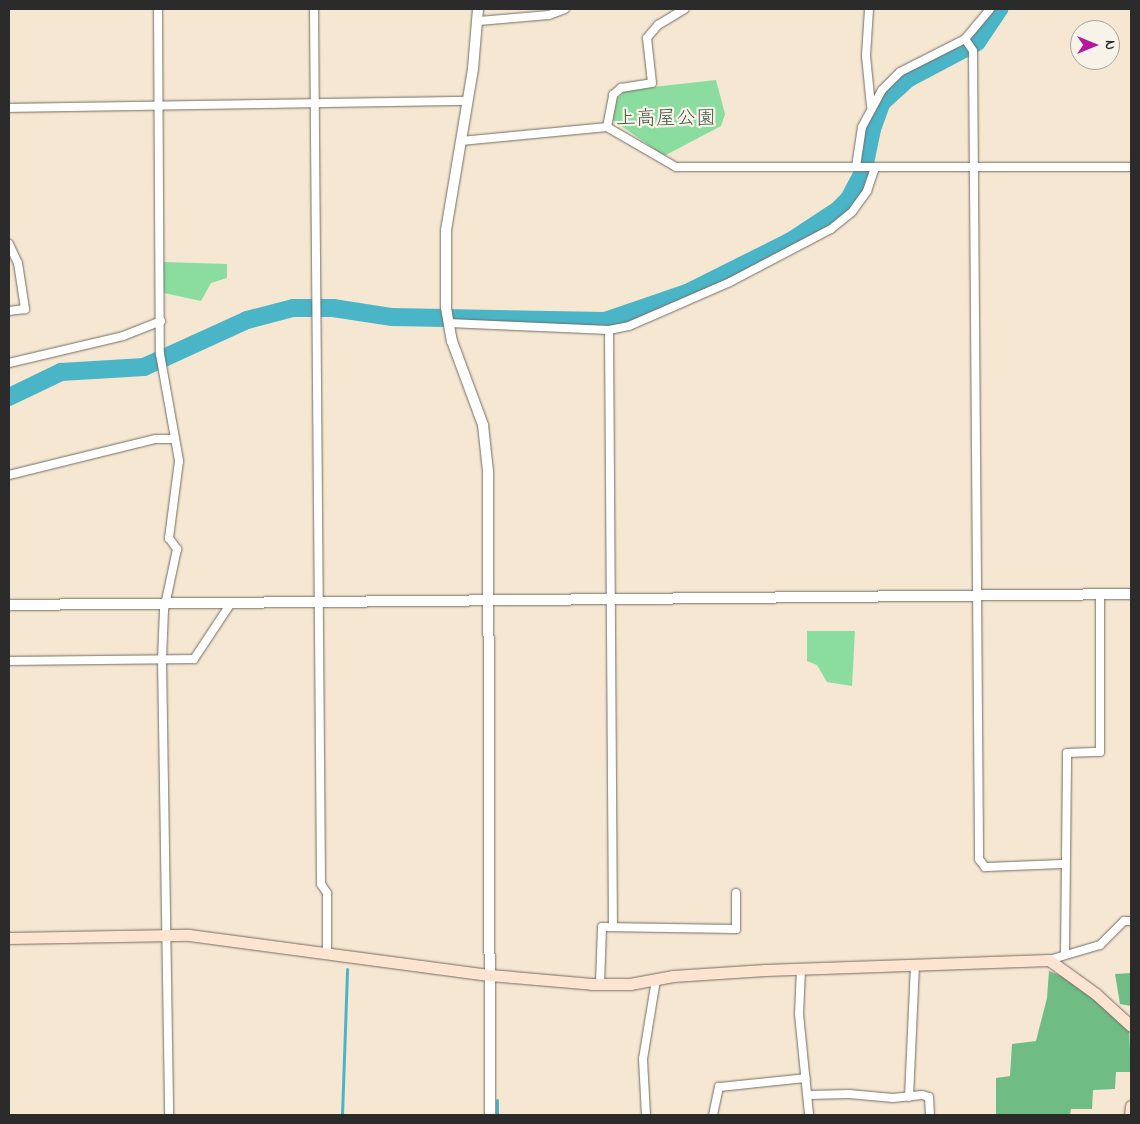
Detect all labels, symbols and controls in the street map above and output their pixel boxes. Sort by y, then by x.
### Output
north arrow [1070,20,1120,70]
text: N [1099,40,1120,50]
park label: 上高屋公園 [616,107,716,131]

